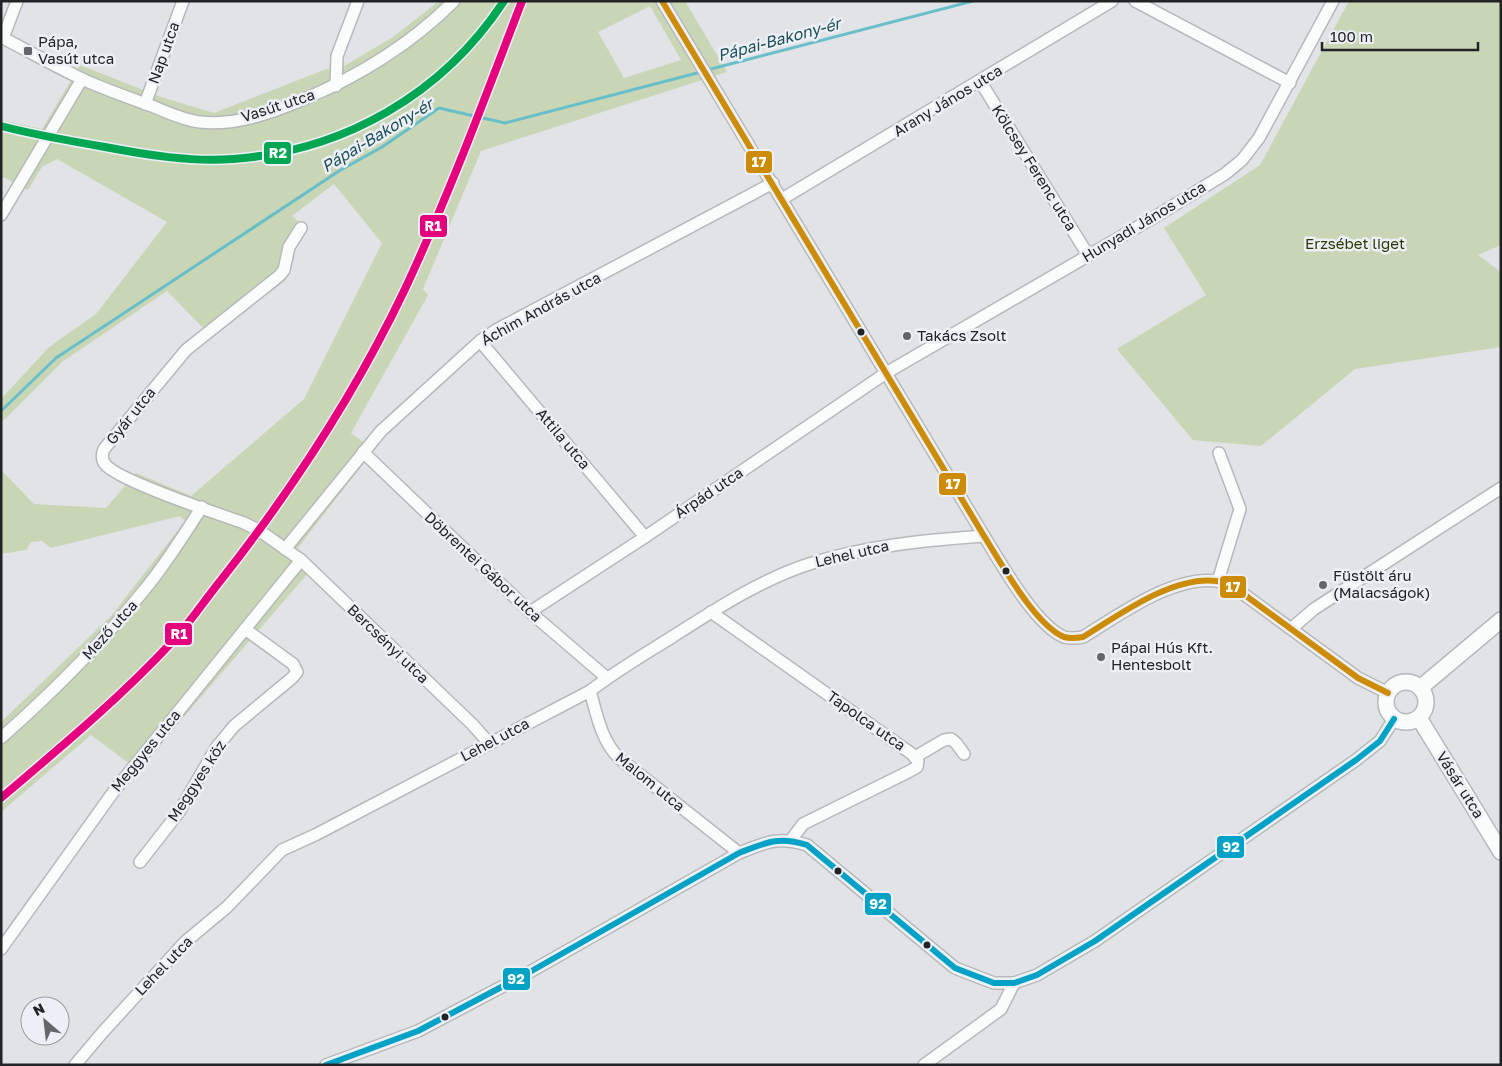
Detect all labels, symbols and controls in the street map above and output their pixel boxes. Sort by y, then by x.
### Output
water label: Pápai-Bakony-ér [715,12,845,65]
street label: Nap utca [144,19,183,86]
scale bar [1322,20,1478,52]
text: 100 m [1330,27,1373,45]
place label: Pápa, Vasút utca [38,32,114,67]
marker: Pápa, Vasút utca [22,45,34,57]
street label: Arany János utca [890,61,1005,140]
street label: Vasút utca [239,85,317,125]
water label: Pápai-Bakony-ér [318,92,439,176]
street label: Kölcsey Ferenc utca [989,101,1081,234]
line badge: R2 [263,141,292,165]
text: R2 [269,144,288,161]
line badge: 17 [745,150,773,174]
text: 17 [752,153,767,170]
street label: Hunyadi János utca [1078,177,1209,265]
line badge: R1 [419,214,448,238]
text: R1 [425,217,441,234]
park label: Erzsébet liget [1305,234,1405,252]
street label: Áchim András utca [477,268,604,349]
place label: Takács Zsolt [917,326,1007,344]
unlabelled marker [856,327,866,337]
marker: Takács Zsolt [901,330,913,342]
street label: Gyár utca [102,383,159,448]
street label: Attila utca [533,404,594,473]
street label: Árpád utca [671,463,746,522]
line badge: 17 [938,472,967,496]
text: 17 [946,475,961,492]
street label: Döbrentei Gábor utca [421,507,546,625]
street label: Lehel utca [813,536,890,570]
unlabelled marker [1001,566,1011,576]
place label: Füstölt áru (Malacságok) [1333,566,1430,601]
line badge: 17 [1219,575,1247,599]
text: 17 [1226,578,1241,595]
marker: Füstölt áru (Malacságok) [1317,579,1329,591]
street label: Mező utca [78,596,141,663]
street label: Bercsényi utca [344,600,433,687]
line badge: R1 [164,622,193,646]
text: R1 [171,625,187,642]
place label: Pápai Hús Kft. Hentesbolt [1111,638,1213,673]
marker: Pápai Hús Kft. Hentesbolt [1095,651,1107,663]
street label: Tapolca utca [824,687,909,754]
street label: Meggyes utca [107,706,184,795]
street label: Lehel utca [457,713,532,765]
street label: Meggyes köz [163,736,229,825]
street label: Malom utca [612,748,689,815]
street label: Vásár utca [1433,748,1488,821]
line badge: 92 [1216,835,1245,859]
text: 92 [1222,838,1240,855]
unlabelled marker [833,866,843,876]
line badge: 92 [864,892,892,916]
text: 92 [869,895,887,912]
street label: Lehel utca [131,932,196,999]
unlabelled marker [922,940,932,950]
line badge: 92 [502,967,531,991]
text: 92 [507,970,525,987]
north arrow [20,996,70,1046]
text: N [30,999,47,1019]
unlabelled marker [440,1012,450,1022]

